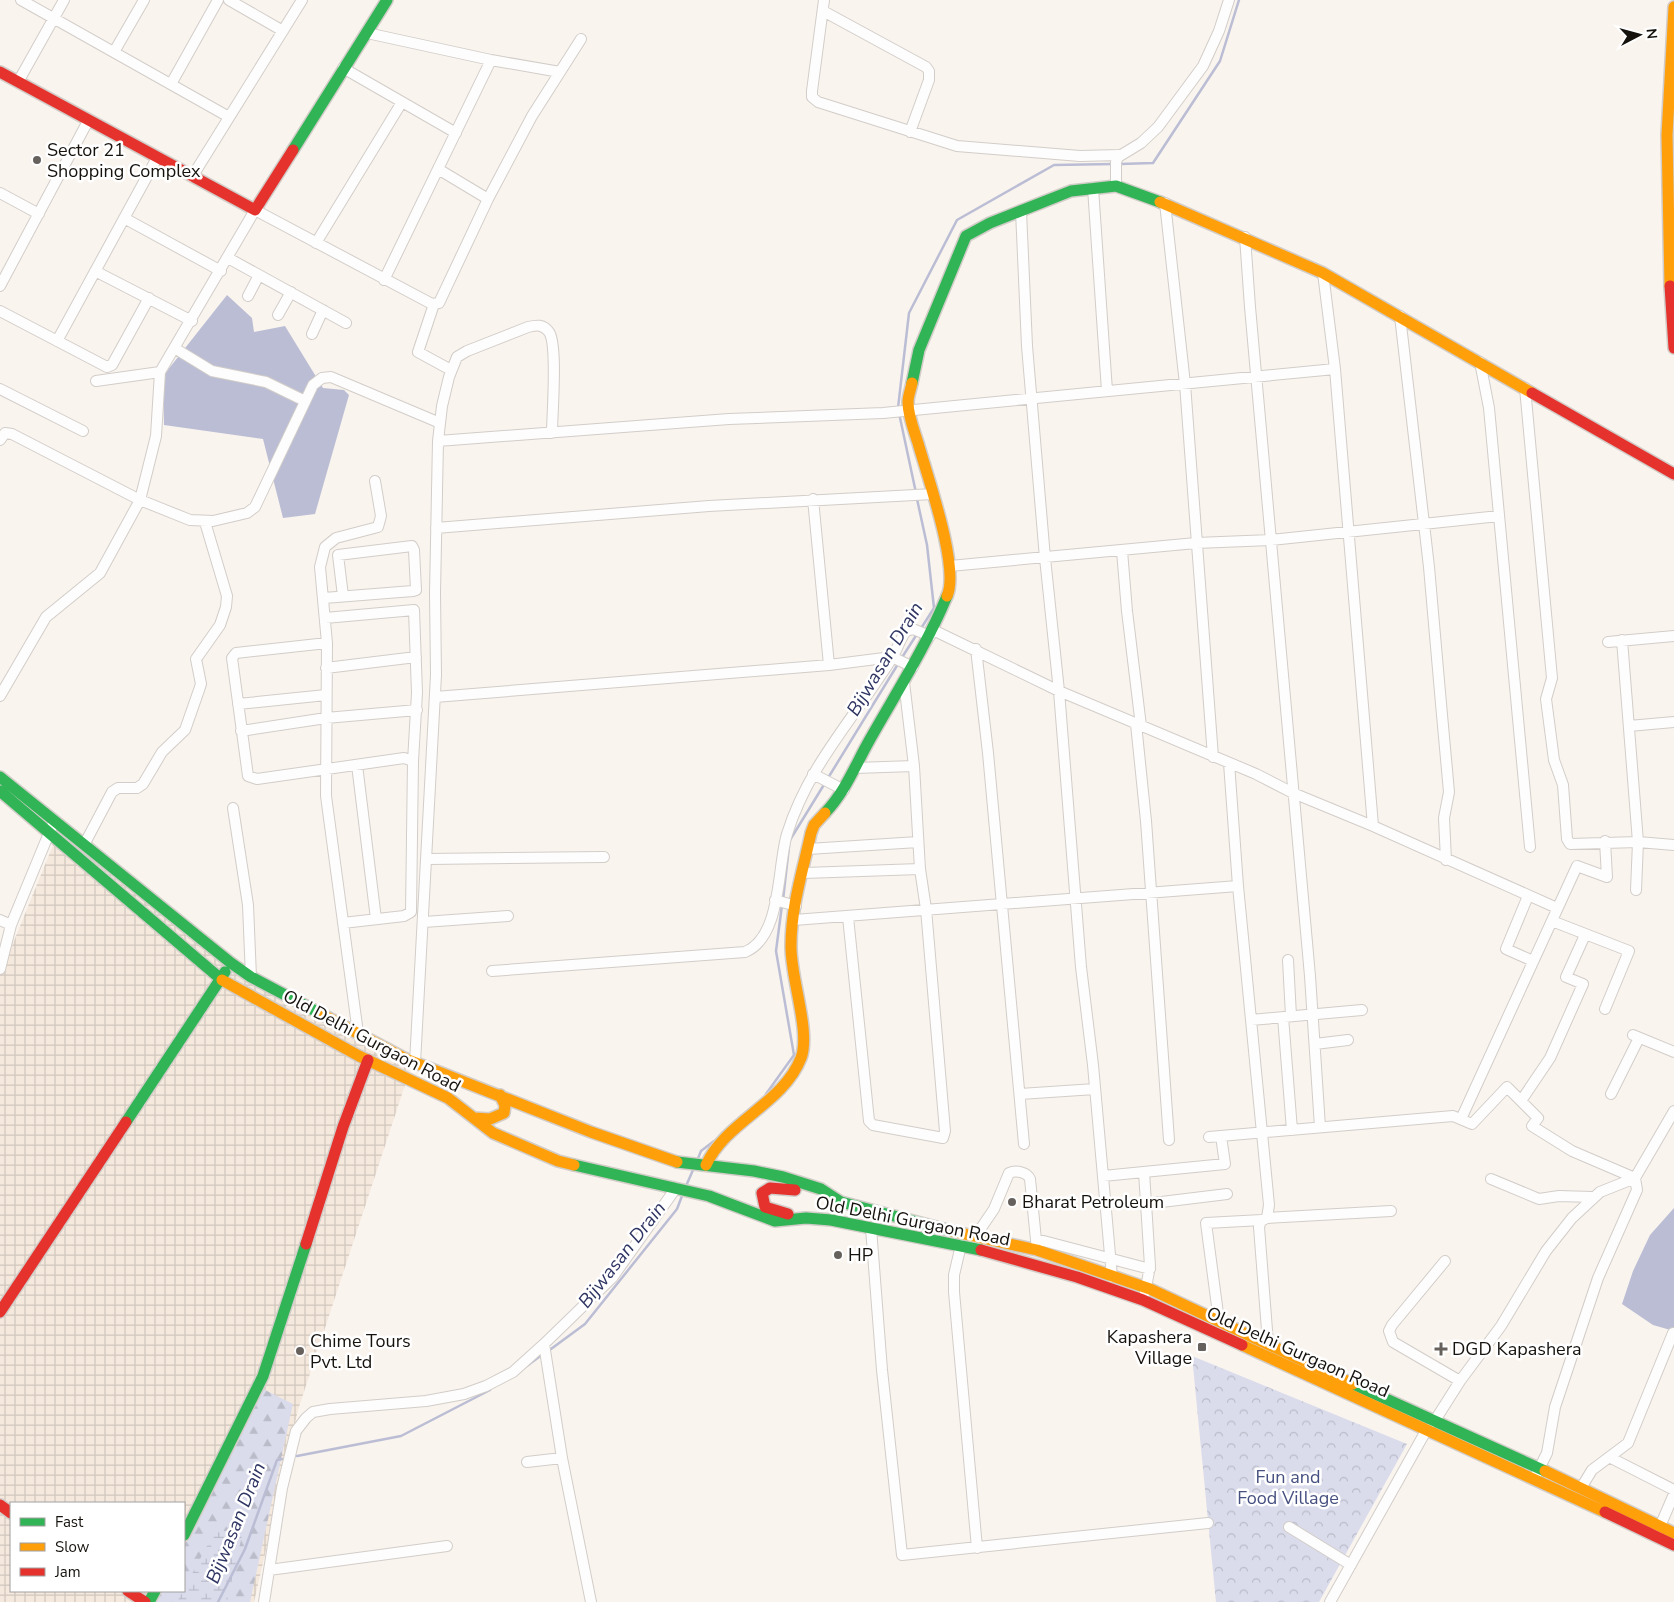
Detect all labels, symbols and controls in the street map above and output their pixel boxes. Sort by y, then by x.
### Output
north arrow [1614,10,1664,60]
text: N [1641,27,1661,40]
place label: Sector 21 Shopping Complex [47,138,201,183]
marker: Sector 21 Shopping Complex [31,154,43,166]
water label: Bijwasan Drain [841,597,929,721]
street label: Old Delhi Gurgaon Road [279,984,465,1098]
street label: Old Delhi Gurgaon Road [814,1190,1012,1252]
place label: Bharat Petroleum [1022,1190,1164,1214]
water label: Bijwasan Drain [572,1196,672,1314]
marker: Bharat Petroleum [1006,1196,1018,1208]
place label: HP [848,1243,873,1267]
marker: HP [832,1249,844,1261]
street label: Old Delhi Gurgaon Road [1203,1301,1393,1403]
place label: Kapashera Village [1107,1325,1192,1370]
place label: Chime Tours Pvt. Ltd [310,1329,411,1374]
place label: DGD Kapashera [1452,1337,1582,1361]
marker: Kapashera Village [1196,1341,1208,1353]
marker: DGD Kapashera [1434,1342,1448,1356]
marker: Chime Tours Pvt. Ltd [294,1345,306,1357]
water label: Bijwasan Drain [200,1459,272,1587]
park label: Fun and Food Village [1237,1465,1339,1510]
legend [10,1502,185,1592]
text: Fast [55,1512,84,1532]
text: Slow [55,1537,90,1557]
text: Jam [54,1562,81,1582]

